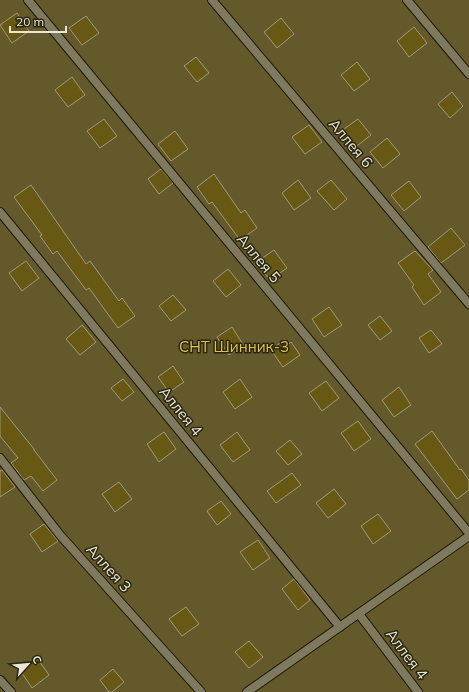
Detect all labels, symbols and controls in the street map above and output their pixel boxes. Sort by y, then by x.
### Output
scale bar [10,8,66,34]
text: 20 m [16,14,44,29]
street label: Аллея 6 [325,115,377,171]
street label: Аллея 5 [233,230,285,286]
park label: СНТ Шинник-3 [179,337,289,356]
street label: Аллея 4 [155,382,207,440]
street label: Аллея 3 [82,540,136,596]
street label: Аллея 4 [382,625,432,683]
north arrow [8,644,48,684]
text: С [29,653,45,666]

